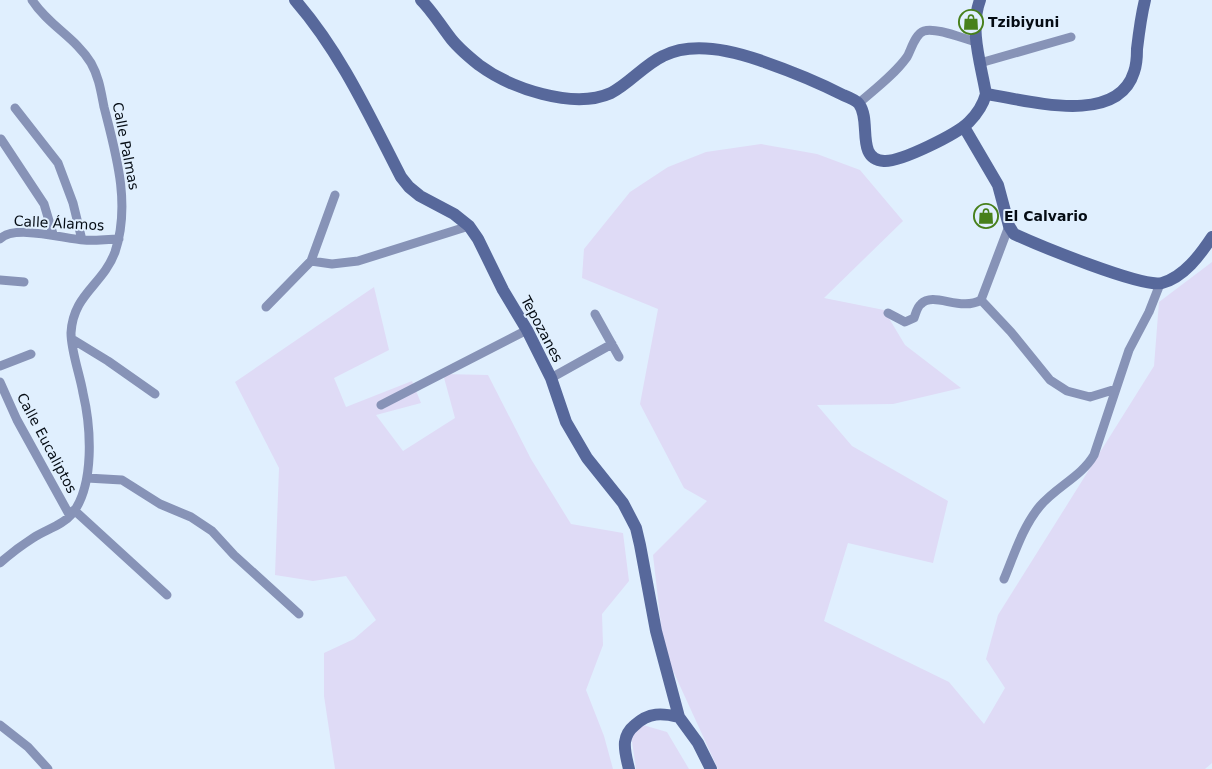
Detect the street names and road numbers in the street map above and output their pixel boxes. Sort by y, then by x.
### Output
street label: Calle Palmas [110,101,142,191]
street label: Calle Álamos [13,213,105,233]
street label: Tepozanes [517,292,566,365]
street label: Calle Eucaliptos [14,390,80,496]

